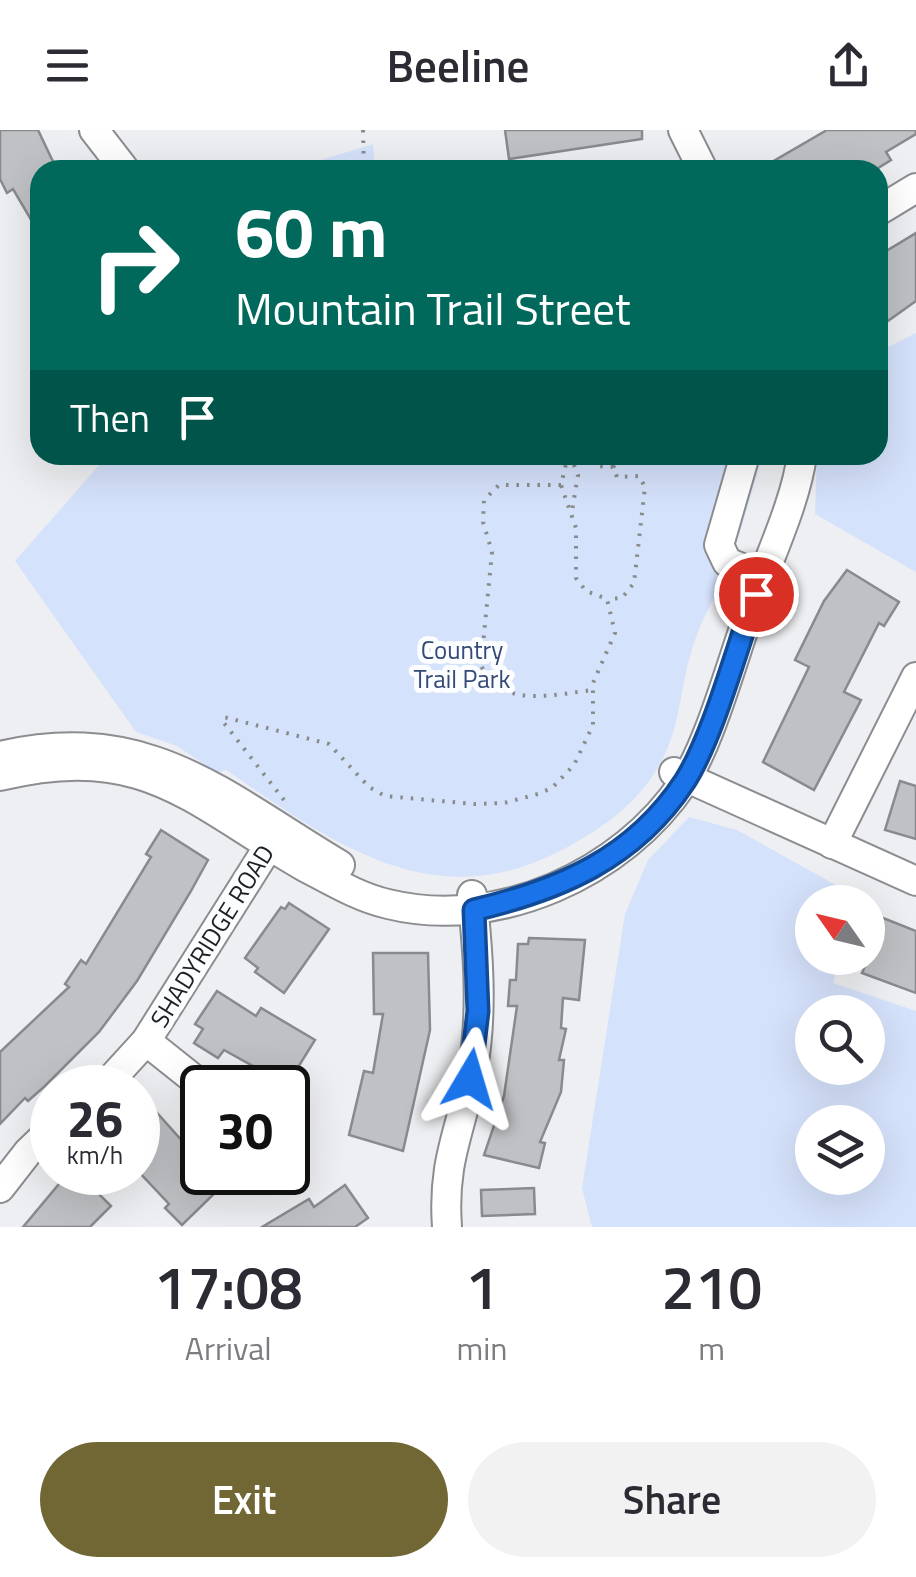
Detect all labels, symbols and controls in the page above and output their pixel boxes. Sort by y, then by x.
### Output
text: Beeline [387,31,529,99]
icon: menu [40,38,95,93]
icon: share [821,38,876,93]
text: 60 m [235,178,388,284]
icon: right [70,200,200,330]
text: Mountain Trail Street [235,274,631,342]
text: Then [70,389,150,447]
icon: arrive [170,390,225,445]
pin [714,552,799,637]
icon: arrive [729,567,784,622]
park label: Country Trail Park [414,631,510,698]
street label: SHADYRIDGE ROAD [140,837,284,1035]
north arrow [795,885,885,975]
map controls [795,885,885,1195]
button: search [795,995,885,1085]
position arrow [418,1027,522,1131]
speed limit sign: 30 [180,1065,310,1195]
text: 26 [67,1080,123,1156]
button: layers [795,1105,885,1195]
text: km/h [67,1136,123,1174]
text: 17:08 [154,1241,303,1332]
text: 1 [465,1241,499,1332]
text: 210 [661,1241,762,1332]
text: Arrival [185,1324,272,1372]
text: min [456,1324,507,1372]
text: m [698,1324,725,1372]
button: Exit [40,1442,448,1557]
button: Share [468,1442,876,1557]

